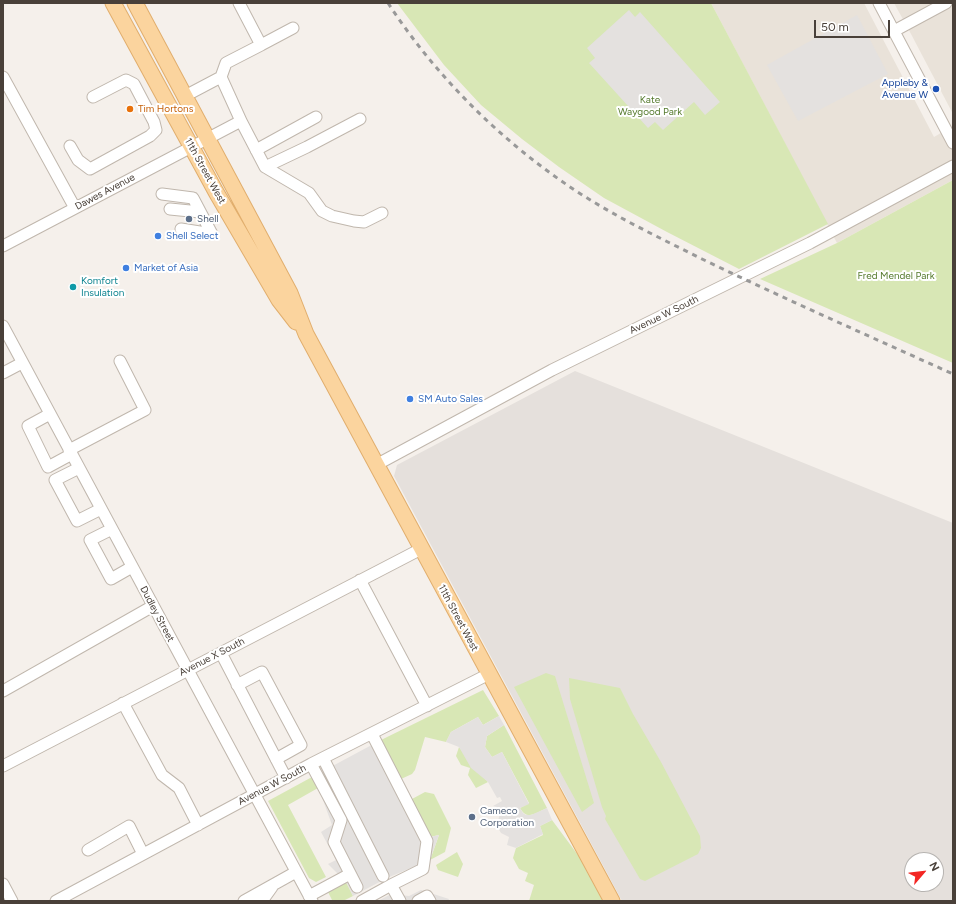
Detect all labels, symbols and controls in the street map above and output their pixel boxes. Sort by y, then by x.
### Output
scale bar [816,12,892,38]
text: 50 m [821,20,849,34]
place label: Appleby & Avenue W [882,77,928,100]
marker: Appleby & Avenue W [931,84,941,94]
park label: Kate Waygood Park [618,94,682,118]
place label: Tim Hortons [138,103,193,115]
marker: Tim Hortons [125,104,135,114]
street label: 11th Street West [182,136,228,206]
street label: Dawes Avenue [73,171,137,213]
place label: Shell [197,213,219,225]
marker: Shell [184,214,194,224]
place label: Shell Select [166,230,218,242]
marker: Shell Select [153,231,163,241]
place label: Market of Asia [134,262,198,274]
marker: Market of Asia [121,263,131,273]
park label: Fred Mendel Park [857,270,935,282]
place label: Komfort Insulation [81,275,124,298]
marker: Komfort Insulation [68,282,78,292]
street label: Avenue W South [628,293,700,337]
place label: SM Auto Sales [418,393,483,405]
marker: SM Auto Sales [405,394,415,404]
street label: 11th Street West [435,583,481,653]
street label: Dudley Street [137,584,177,644]
street label: Avenue X South [177,635,247,679]
street label: Avenue W South [236,762,308,808]
place label: Cameco Corporation [480,805,534,828]
marker: Cameco Corporation [467,812,477,822]
north arrow [904,852,944,892]
text: N [926,860,942,873]

